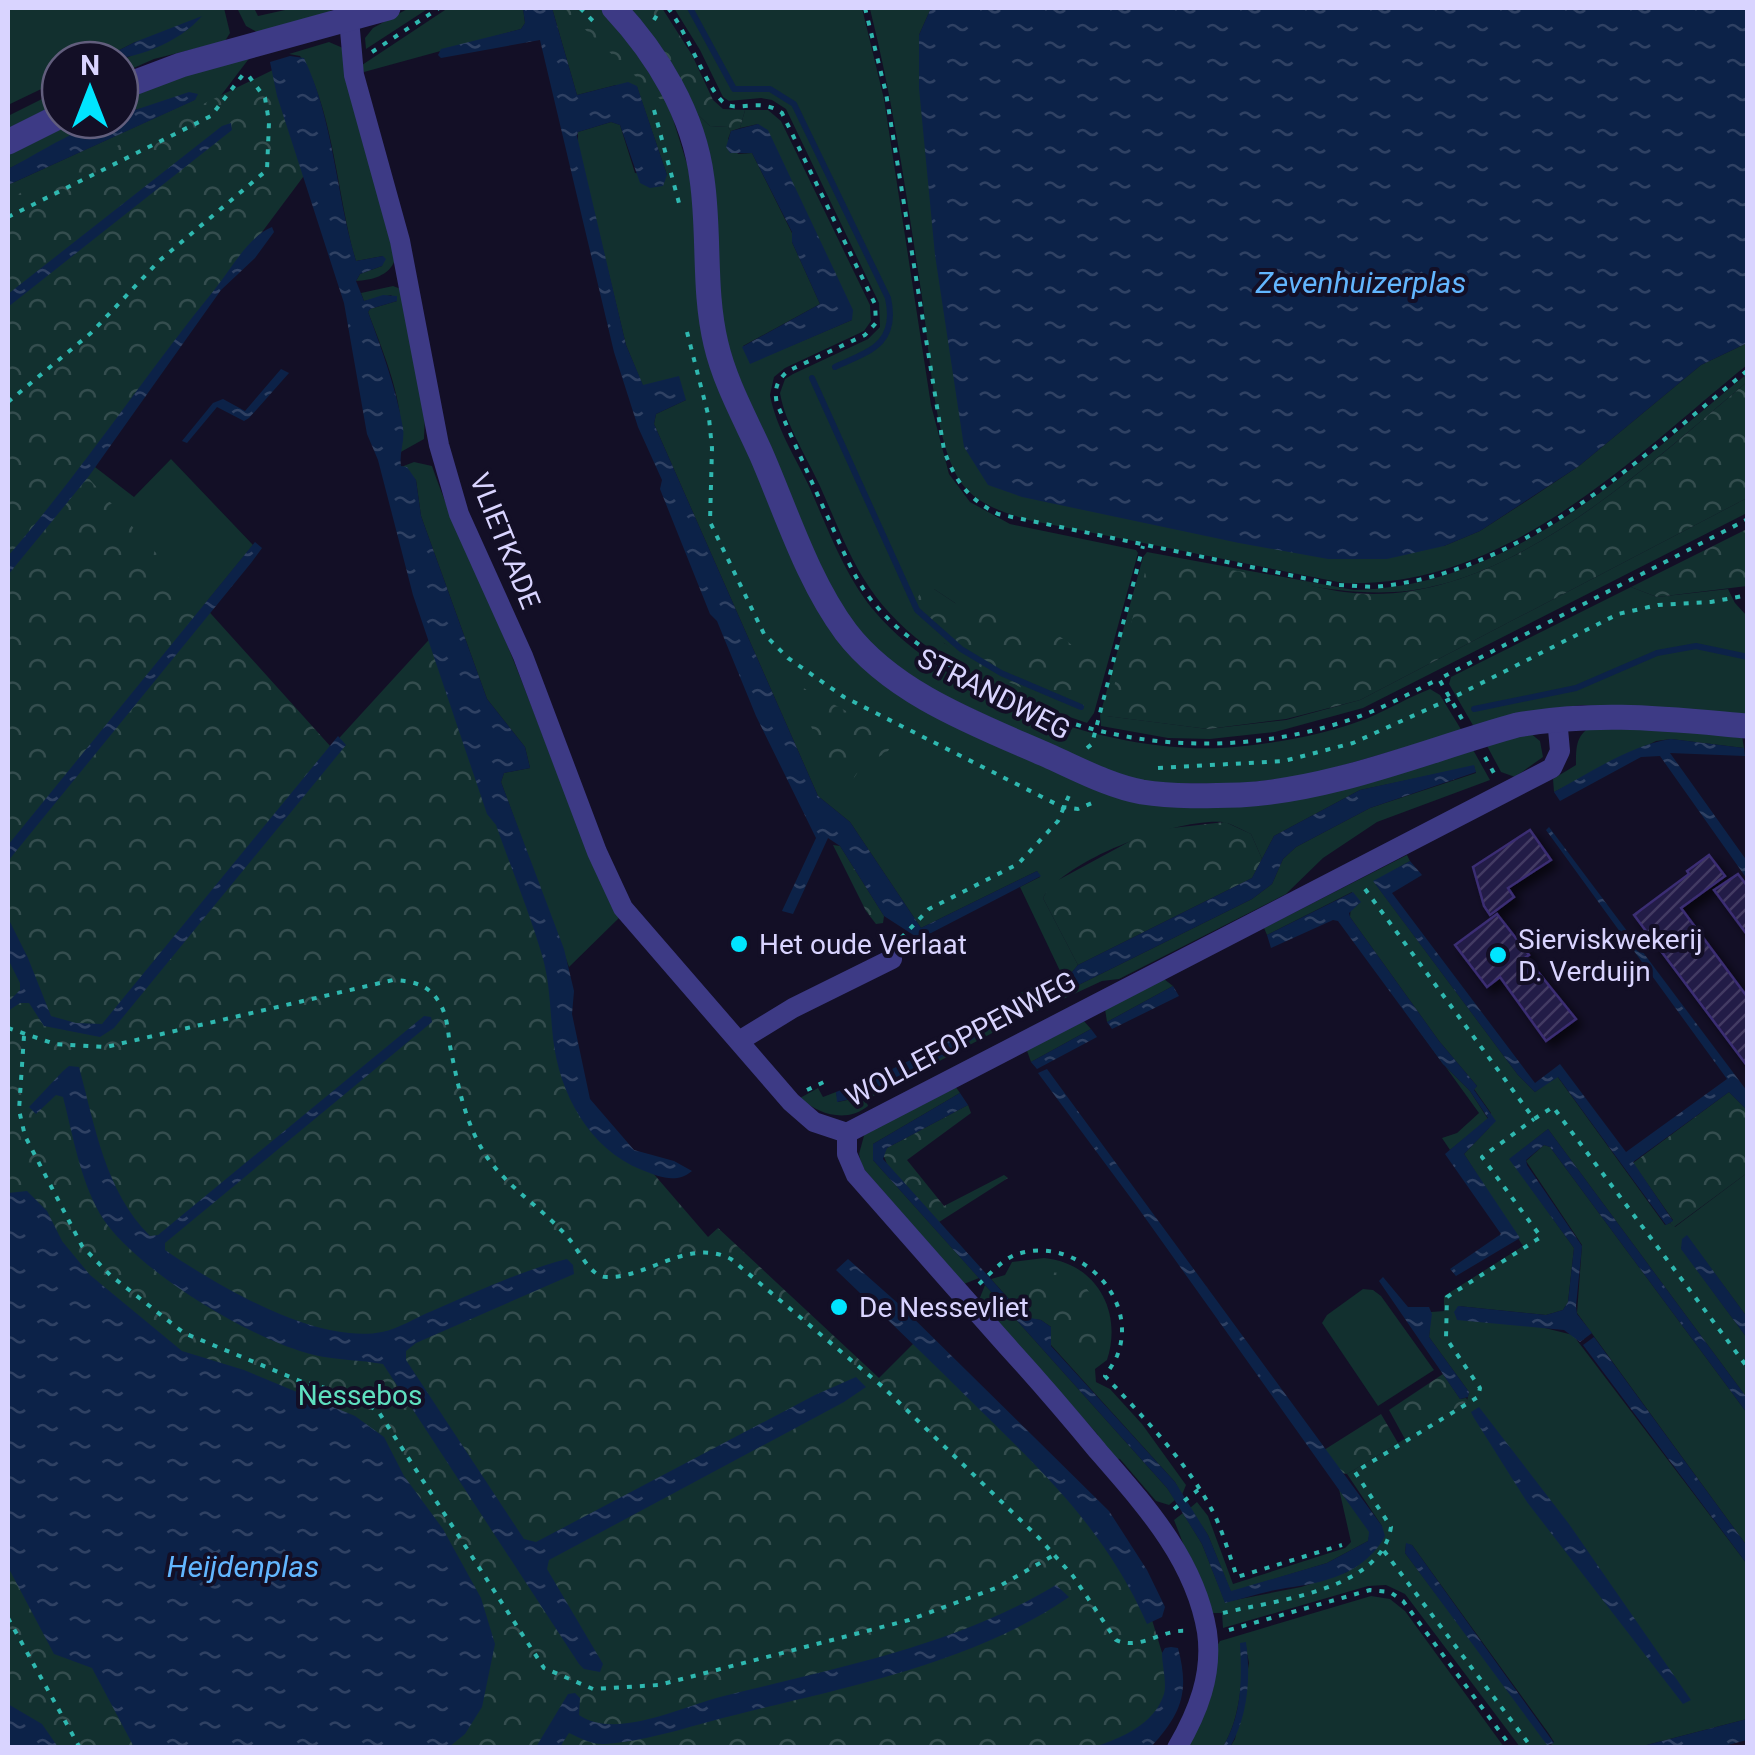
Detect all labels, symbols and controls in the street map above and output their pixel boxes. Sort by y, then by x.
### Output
north arrow [40,40,140,140]
text: N [80,49,100,82]
water label: Zevenhuizerplas [1255,265,1466,300]
street label: VLIETKADE [463,468,547,614]
street label: STRANDWEG [912,641,1076,747]
place label: Sierviskwekerij D. Verduijn [1518,923,1703,988]
place label: Het oude Verlaat [759,928,967,961]
marker: Het oude Verlaat [728,933,750,955]
marker: Sierviskwekerij D. Verduijn [1487,944,1509,966]
street label: WOLLEFOPPENWEG [840,964,1082,1114]
place label: De Nessevliet [859,1291,1029,1324]
marker: De Nessevliet [828,1296,850,1318]
park label: Nessebos [298,1379,422,1412]
water label: Heijdenplas [167,1549,319,1584]

